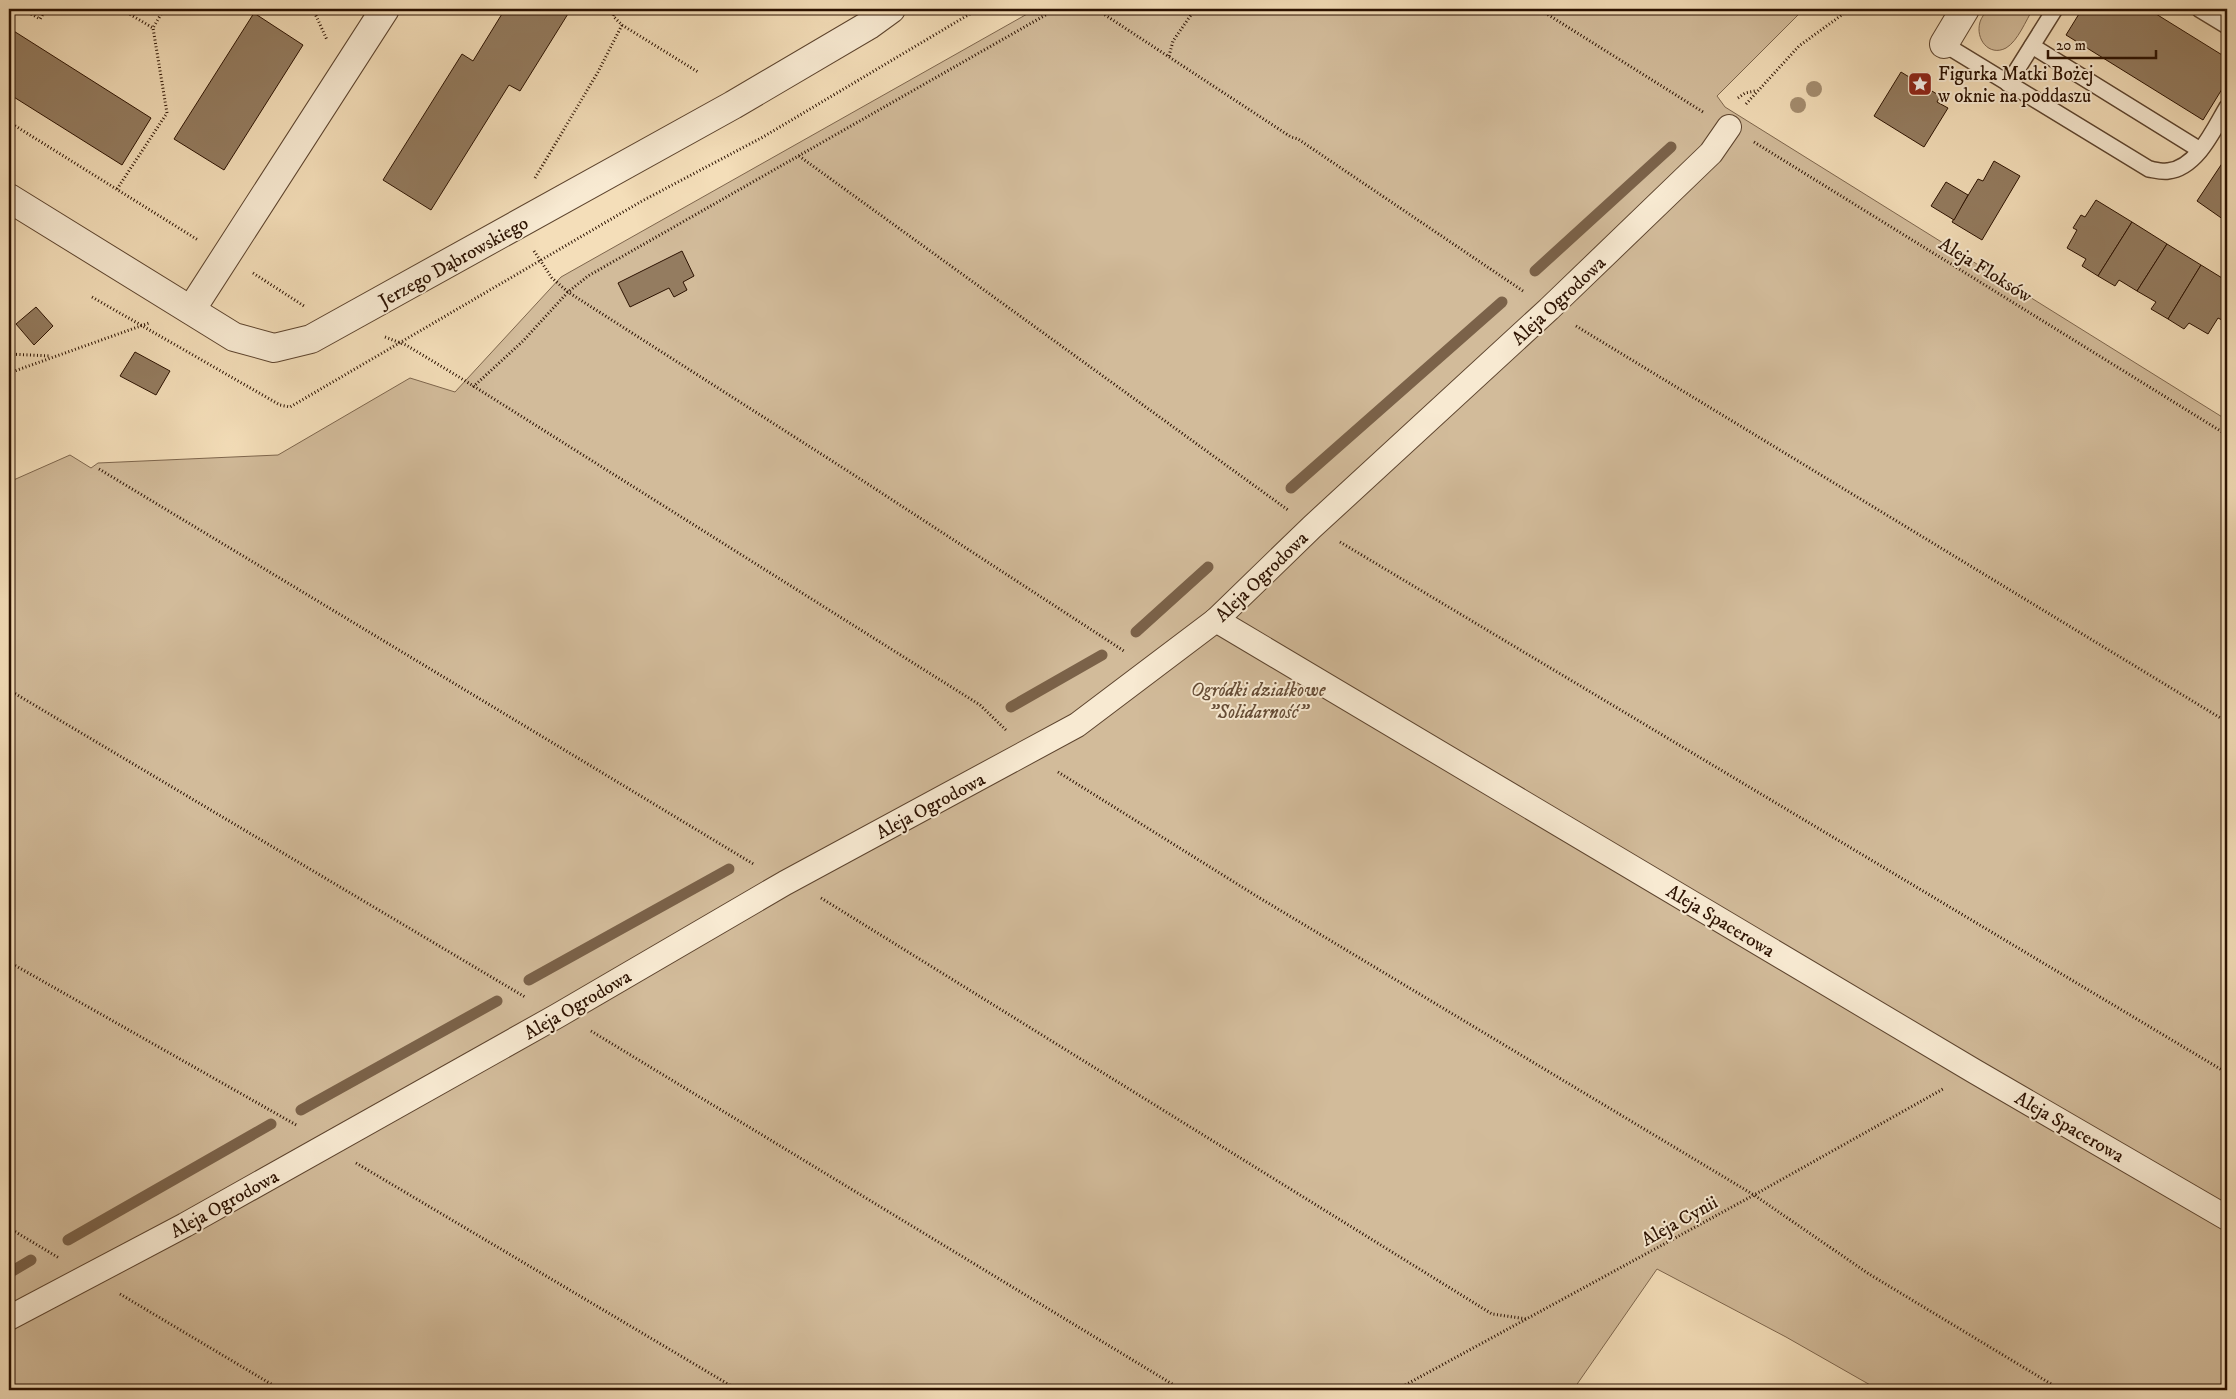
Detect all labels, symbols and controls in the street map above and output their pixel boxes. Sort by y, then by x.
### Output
scale bar [2048,28,2156,60]
text: 20 m [2056,36,2086,55]
place label: Figurka Matki Bożej w oknie na poddaszu [1937,63,2093,108]
place icon: Figurka Matki Bożej w oknie na poddaszu [1907,71,1933,97]
street label: Jerzego Dąbrowskiego [373,212,532,314]
street label: Aleja Floksów [1934,232,2036,308]
street label: Aleja Ogrodowa [1507,252,1611,351]
street label: Aleja Ogrodowa [1211,527,1313,627]
park label: Ogródki działkowe "Solidarność" [1191,679,1326,724]
street label: Aleja Ogrodowa [872,768,989,845]
street label: Aleja Spacerowa [1662,880,1779,963]
street label: Aleja Ogrodowa [520,965,636,1045]
street label: Aleja Spacerowa [2010,1087,2128,1168]
street label: Aleja Ogrodowa [167,1165,283,1244]
street label: Aleja Cynii [1638,1191,1722,1252]

